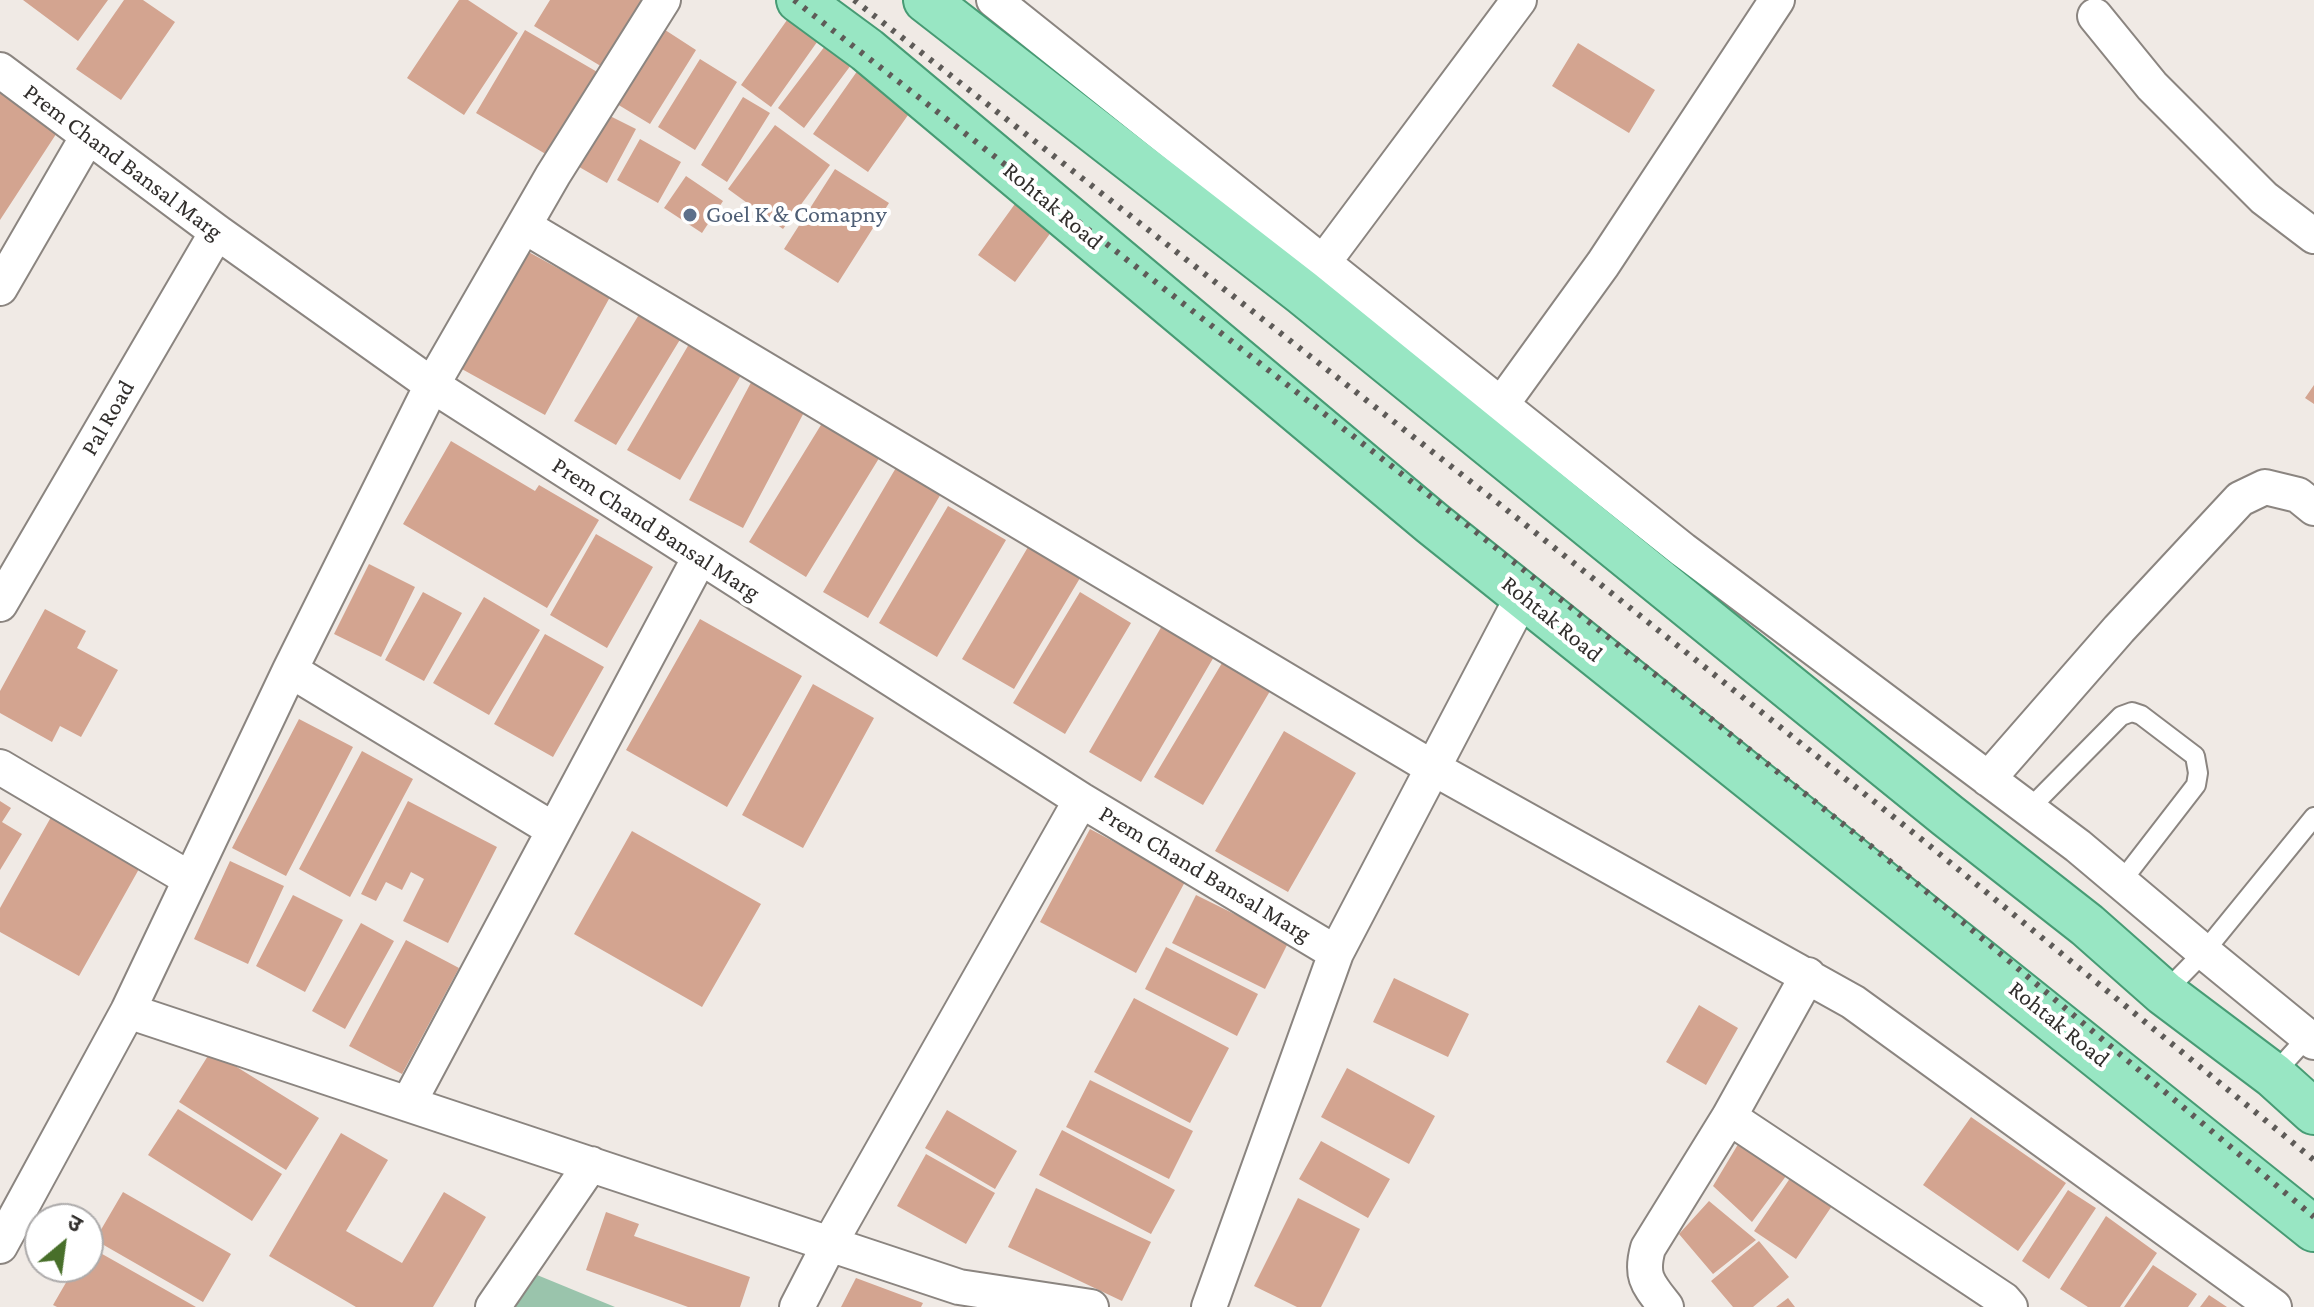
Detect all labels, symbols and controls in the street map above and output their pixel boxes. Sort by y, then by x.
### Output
street label: Prem Chand Bansal Marg [18,78,228,246]
street label: Rohtak Road [997,156,1109,256]
place label: Goel K & Comapny [706,201,887,229]
marker: Goel K & Comapny [681,206,699,224]
street label: Pal Road [75,375,141,461]
street label: Prem Chand Bansal Marg [547,451,765,607]
street label: Rohtak Road [1496,570,1608,668]
street label: Prem Chand Bansal Marg [1094,799,1316,949]
street label: Rohtak Road [2003,975,2115,1073]
north arrow [24,1203,104,1283]
text: उ [63,1209,87,1237]

